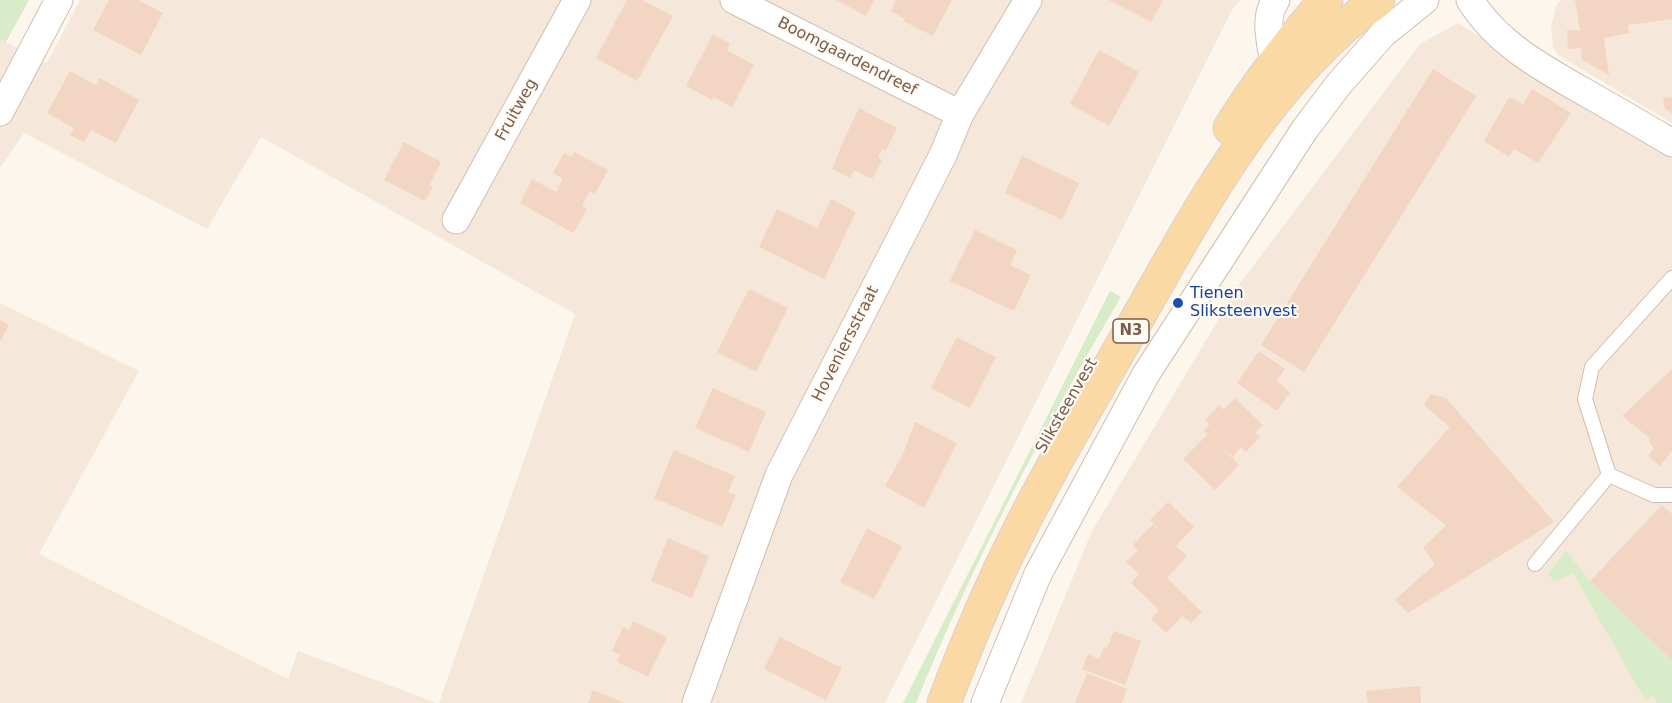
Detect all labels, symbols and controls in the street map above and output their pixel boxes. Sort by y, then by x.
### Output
street label: Boomgaardendreef [774,13,920,101]
street label: Fruitweg [492,75,542,145]
street label: Hoveniersstraat [808,283,884,405]
place label: Tienen Sliksteenvest [1190,284,1297,322]
marker: Tienen Sliksteenvest [1171,296,1185,310]
road number: N3 [1113,319,1149,343]
street label: Sliksteenvest [1032,355,1102,457]

